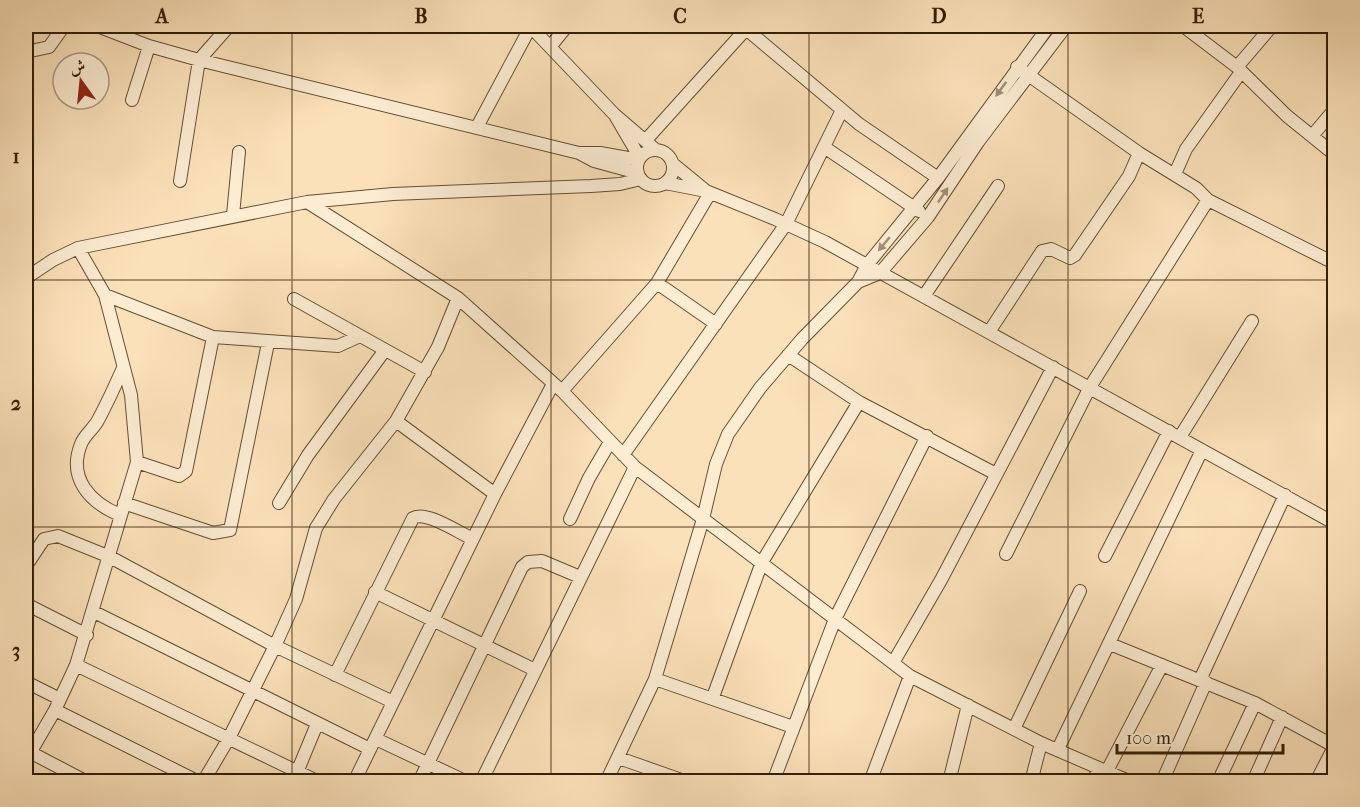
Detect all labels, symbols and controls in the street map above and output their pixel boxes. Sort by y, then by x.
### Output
text: A [154,5,170,28]
text: B [414,5,428,28]
text: C [673,5,687,28]
text: D [931,5,947,28]
text: E [1192,5,1204,28]
north arrow [51,51,111,111]
text: ش [67,56,87,78]
one-way arrow [995,81,1008,97]
text: 1 [12,145,20,168]
one-way arrow [937,187,948,203]
one-way arrow [878,236,891,251]
text: 2 [11,392,21,415]
text: 3 [12,639,20,662]
scale bar [1117,717,1284,755]
text: 100 m [1126,728,1171,749]

